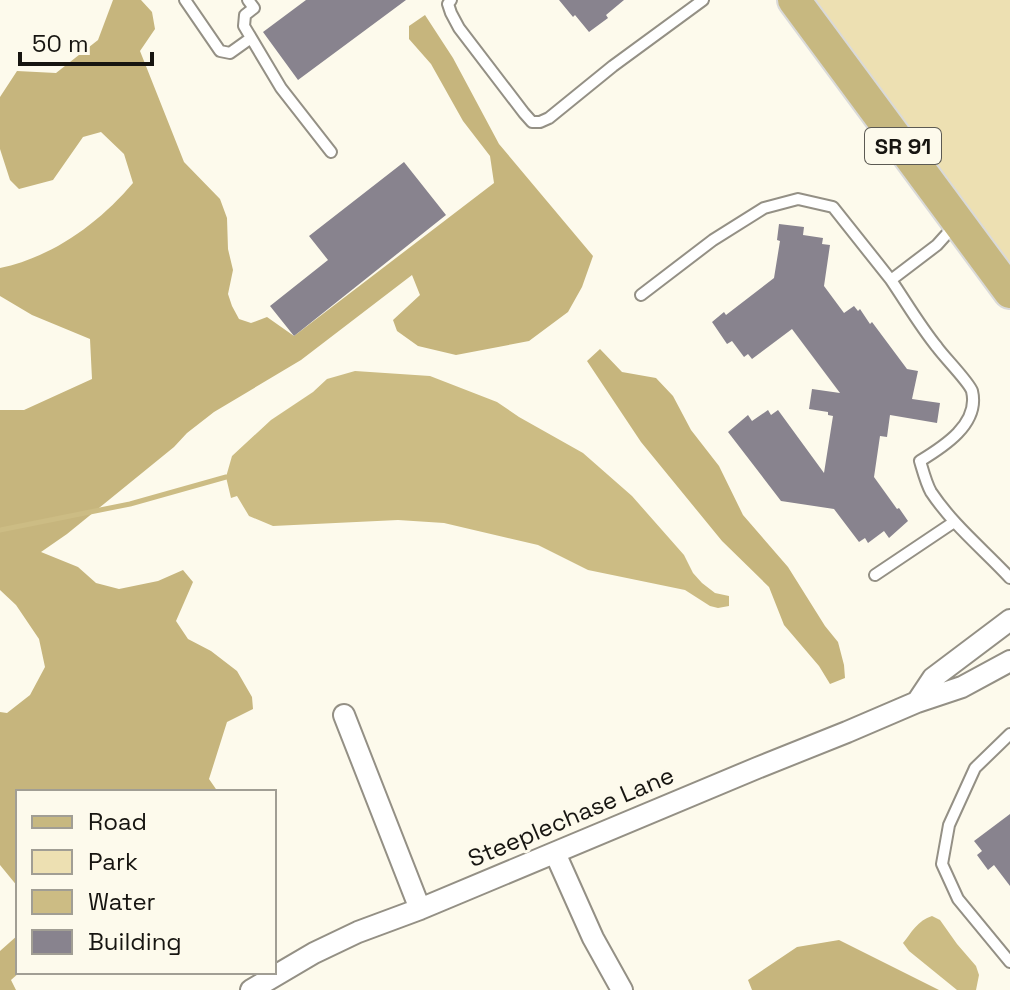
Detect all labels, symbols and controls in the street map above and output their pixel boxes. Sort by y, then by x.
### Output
scale bar [20,16,152,66]
text: 50 m [32,28,89,59]
road number: SR 91 [865,128,941,164]
street label: Steeplechase Lane [463,759,679,874]
legend [16,790,276,974]
text: Road [88,806,147,837]
text: Park [88,846,138,877]
text: Water [88,886,156,917]
text: Building [88,926,182,957]

